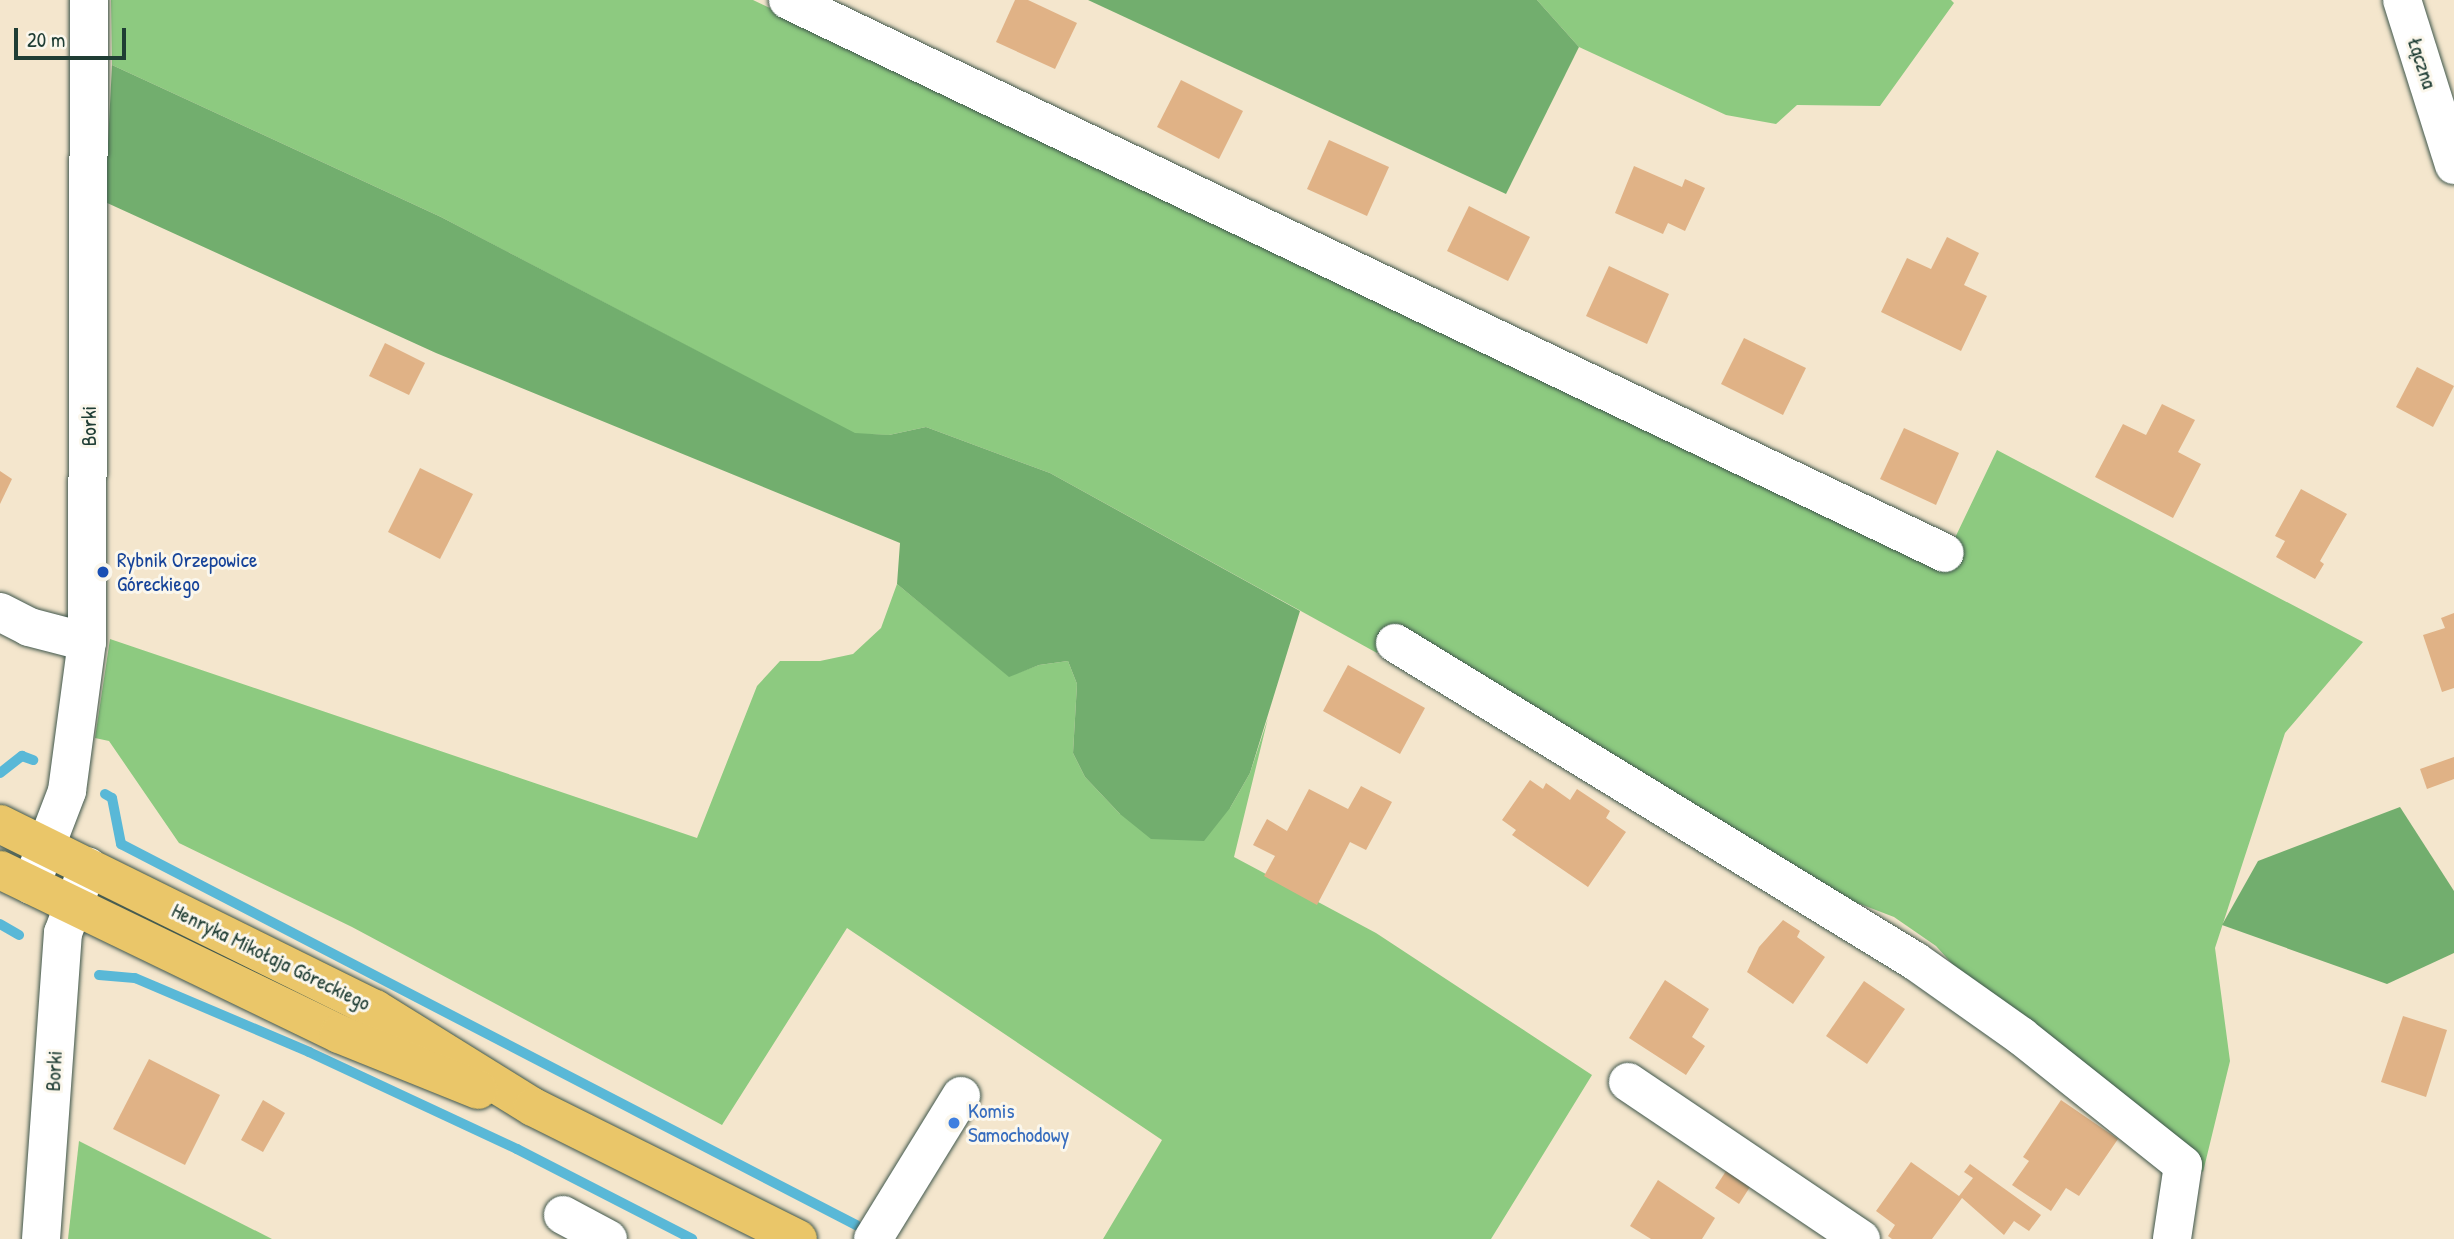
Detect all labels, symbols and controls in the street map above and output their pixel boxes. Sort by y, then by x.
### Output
scale bar [18,14,130,58]
text: 20 m [27,25,65,54]
street label: Łączna [2402,34,2442,92]
street label: Borki [76,406,102,446]
place label: Rybnik Orzepowice Góreckiego [117,547,257,597]
marker: Rybnik Orzepowice Góreckiego [95,564,111,580]
street label: Henryka Mikołaja Góreckiego [168,898,374,1016]
street label: Borki [40,1050,68,1092]
place label: Komis Samochodowy [968,1098,1069,1148]
marker: Komis Samochodowy [946,1115,962,1131]

